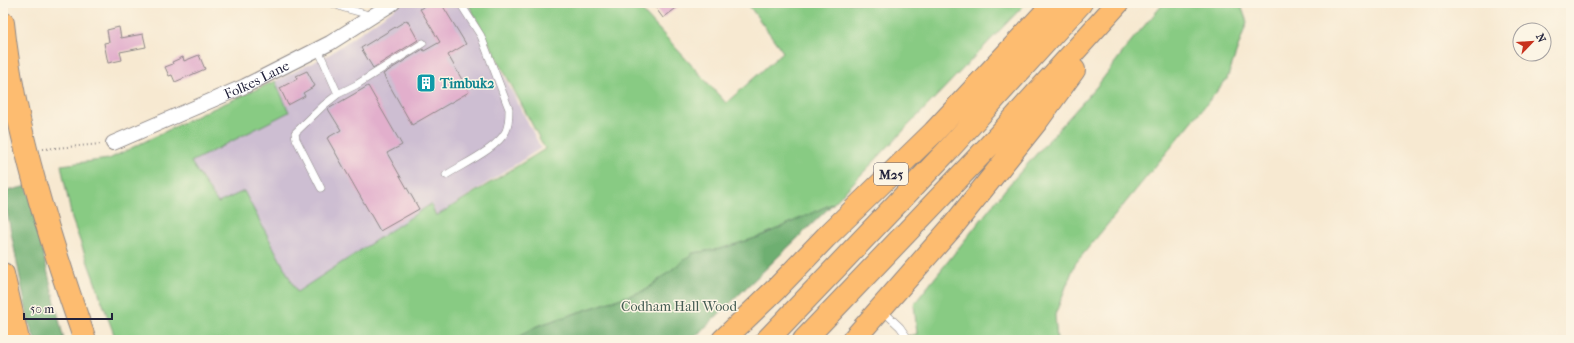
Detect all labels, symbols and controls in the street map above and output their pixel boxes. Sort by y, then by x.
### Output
north arrow [1512,22,1552,62]
text: N [1533,31,1549,45]
street label: Folkes Lane [222,57,292,103]
building icon: Timbuk2 [415,72,437,94]
place label: Timbuk2 [439,75,494,92]
road number: M25 [874,163,908,185]
scale bar [24,295,112,321]
park label: Codham Hall Wood [621,298,737,315]
text: 50 m [30,302,54,316]

